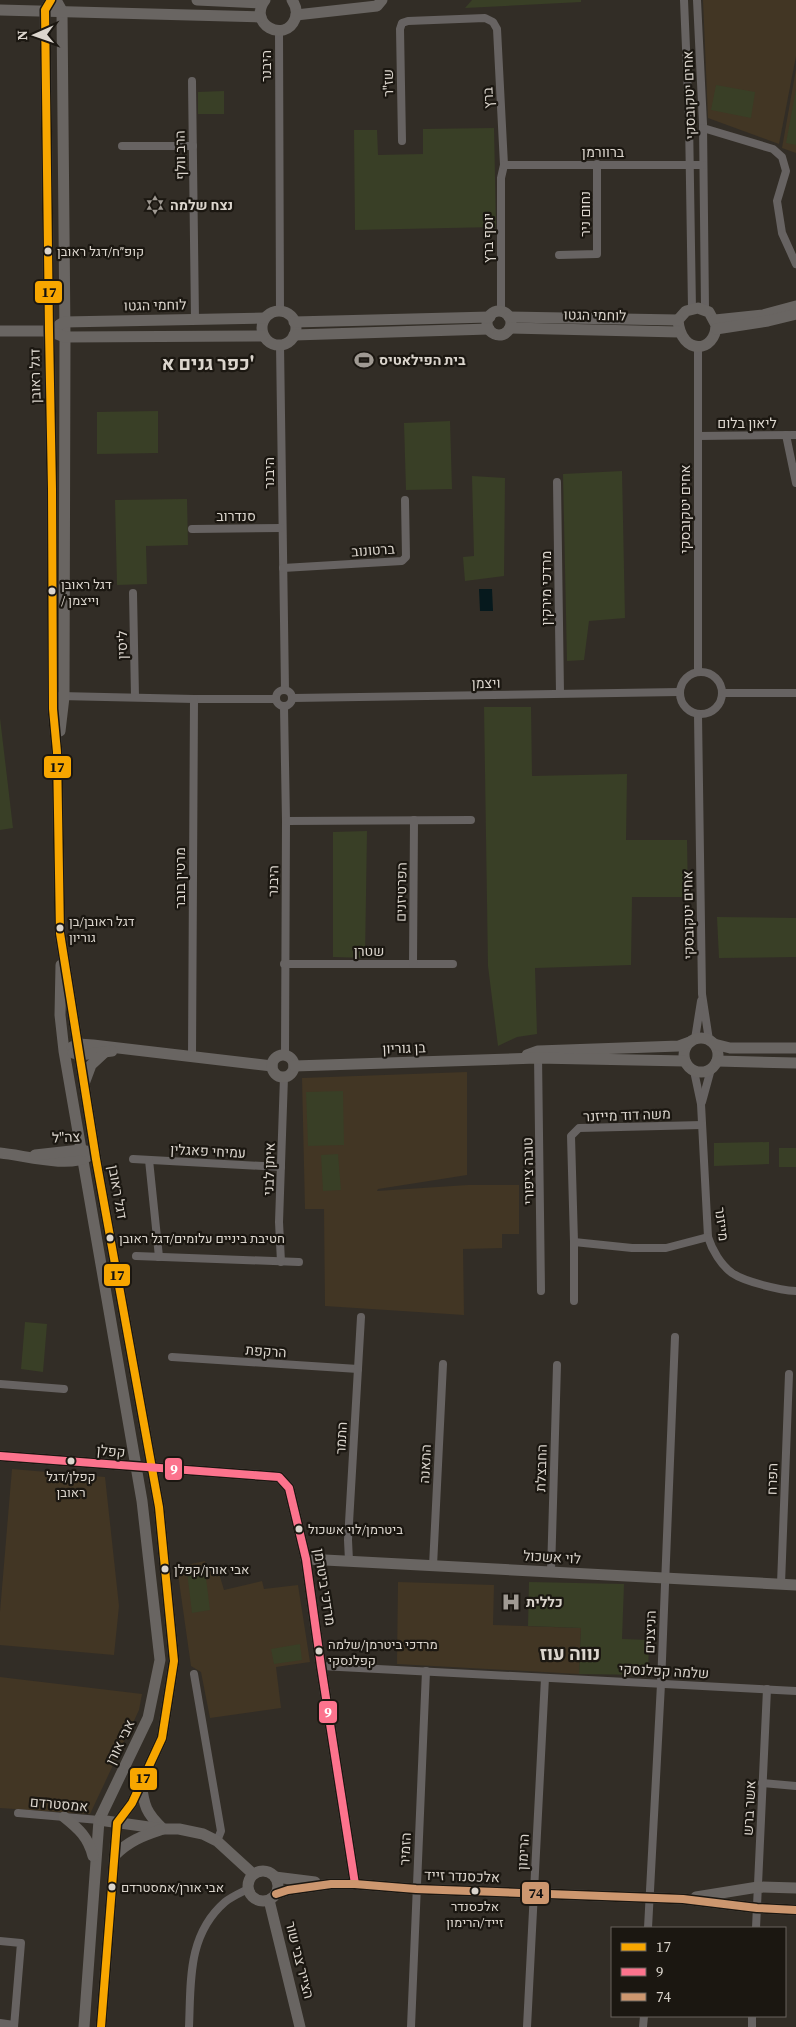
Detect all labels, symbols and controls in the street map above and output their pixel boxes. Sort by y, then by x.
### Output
north arrow [10,10,60,60]
text: N [12,30,32,41]
street label: היבנר [256,50,276,82]
street label: אחים יטקובסקי [677,50,701,140]
street label: שז"ר [378,69,398,97]
street label: ברץ [477,86,499,109]
street label: הרב וולף [170,130,190,180]
street label: ברוורמן [582,142,625,162]
street label: נחום ניר [575,191,595,237]
synagogue icon: נצח שלמה [144,194,166,216]
place label: נצח שלמה [170,195,233,215]
street label: יוסף ברץ [478,213,498,263]
place label: קופ״ח/דגל ראובן [57,243,144,260]
marker: קופ״ח/דגל ראובן [43,246,53,256]
line badge: 17 [34,280,63,304]
text: 17 [41,282,57,302]
street label: לוחמי הגטו [124,294,186,316]
street label: לוחמי הגטו [564,304,626,326]
street label: דגל ראובן [25,349,45,403]
sports icon: בית הפילאטיס [353,349,375,371]
district label: כפר גנים א' [162,350,254,376]
place label: בית הפילאטיס [379,350,466,370]
street label: ליאון בלום [717,413,777,433]
street label: היבנר [259,457,279,489]
street label: אחים יטקובסקי [675,465,695,553]
street label: סנדרוב [216,506,256,526]
street label: ברטונוב [351,538,396,561]
street label: מרדכי מירקין [536,551,556,626]
place label: דגל ראובן / וייצמן [61,576,112,609]
marker: דגל ראובן / וייצמן [47,586,57,596]
street label: ליסין [112,631,132,659]
street label: ויצמן [471,673,501,693]
line badge: 17 [43,755,72,779]
text: 17 [49,757,65,777]
street label: מרטין בובר [170,847,190,909]
street label: הפרטיזנים [390,862,412,922]
street label: היבנר [263,865,283,897]
street label: אחים יטקובסקי [677,870,699,960]
place label: דגל ראובן/בן גוריון [69,913,135,946]
marker: דגל ראובן/בן גוריון [55,923,65,933]
street label: שטרן [354,941,384,961]
street label: בן גוריון [382,1037,427,1059]
street label: משה דוד מייזנר [583,1103,671,1127]
street label: צה"ל [51,1126,81,1148]
street label: טובה ציפורי [517,1137,539,1205]
street label: עמיחי פאגלין [170,1139,246,1163]
street label: איתן לבני [258,1142,280,1196]
street label: דגל ראובן [103,1163,133,1221]
street label: מייזנר [710,1206,734,1242]
place label: חטיבת ביניים עלומים/דגל ראובן [119,1230,285,1247]
marker: חטיבת ביניים עלומים/דגל ראובן [105,1233,115,1243]
line badge: 17 [103,1263,131,1287]
text: 17 [109,1265,125,1285]
street label: הרקפת [245,1340,287,1362]
street label: התמר [330,1421,352,1455]
street label: קפלן [96,1440,126,1462]
street label: התאנה [414,1444,436,1484]
street label: החבצלת [530,1444,552,1492]
marker: קפלן/דגל ראובן [66,1456,76,1466]
line badge: 9 [164,1457,183,1481]
text: 9 [170,1459,178,1479]
street label: הפרח [761,1462,783,1496]
place label: קפלן/דגל ראובן [46,1468,96,1501]
place label: ביטרמן/לוי אשכול [308,1521,403,1538]
marker: ביטרמן/לוי אשכול [294,1524,304,1534]
street label: לוי אשכול [523,1546,581,1568]
street label: מרדכי ביטרמן [309,1547,341,1627]
place label: אבי אורן/קפלן [174,1561,249,1578]
marker: אבי אורן/קפלן [160,1564,170,1574]
hospital icon: כללית [500,1591,522,1613]
place label: כללית [526,1592,563,1612]
street label: הניצנים [639,1610,661,1654]
place label: מרדכי ביטרמן/שלמה קפלנסקי [328,1636,438,1669]
district label: נווה עוז [540,1640,600,1666]
marker: מרדכי ביטרמן/שלמה קפלנסקי [314,1646,324,1656]
street label: שלמה קפלנסקי [618,1659,710,1683]
line badge: 9 [318,1700,338,1724]
text: 9 [324,1702,332,1722]
street label: אבי אורן [101,1716,139,1768]
line badge: 17 [129,1767,158,1791]
text: 17 [135,1768,151,1788]
street label: אשר ברש [738,1780,760,1836]
street label: אמסטרדם [29,1791,89,1817]
street label: הזמיר [394,1832,416,1866]
street label: הרימון [512,1833,534,1871]
street label: אלכסנדר זייד [424,1865,500,1887]
place label: אבי אורן/אמסטרדם [121,1879,224,1896]
line badge: 74 [521,1881,550,1905]
marker: אבי אורן/אמסטרדם [107,1882,117,1892]
text: 74 [528,1883,544,1903]
marker: אלכסנדר זייד/הרימון [470,1886,480,1896]
place label: אלכסנדר זייד/הרימון [446,1898,504,1931]
street label: הצייר צבי שור [281,1919,319,2001]
legend [611,1927,786,2017]
text: 17 [656,1936,671,1957]
text: 9 [656,1961,664,1982]
text: 74 [656,1986,672,2007]

